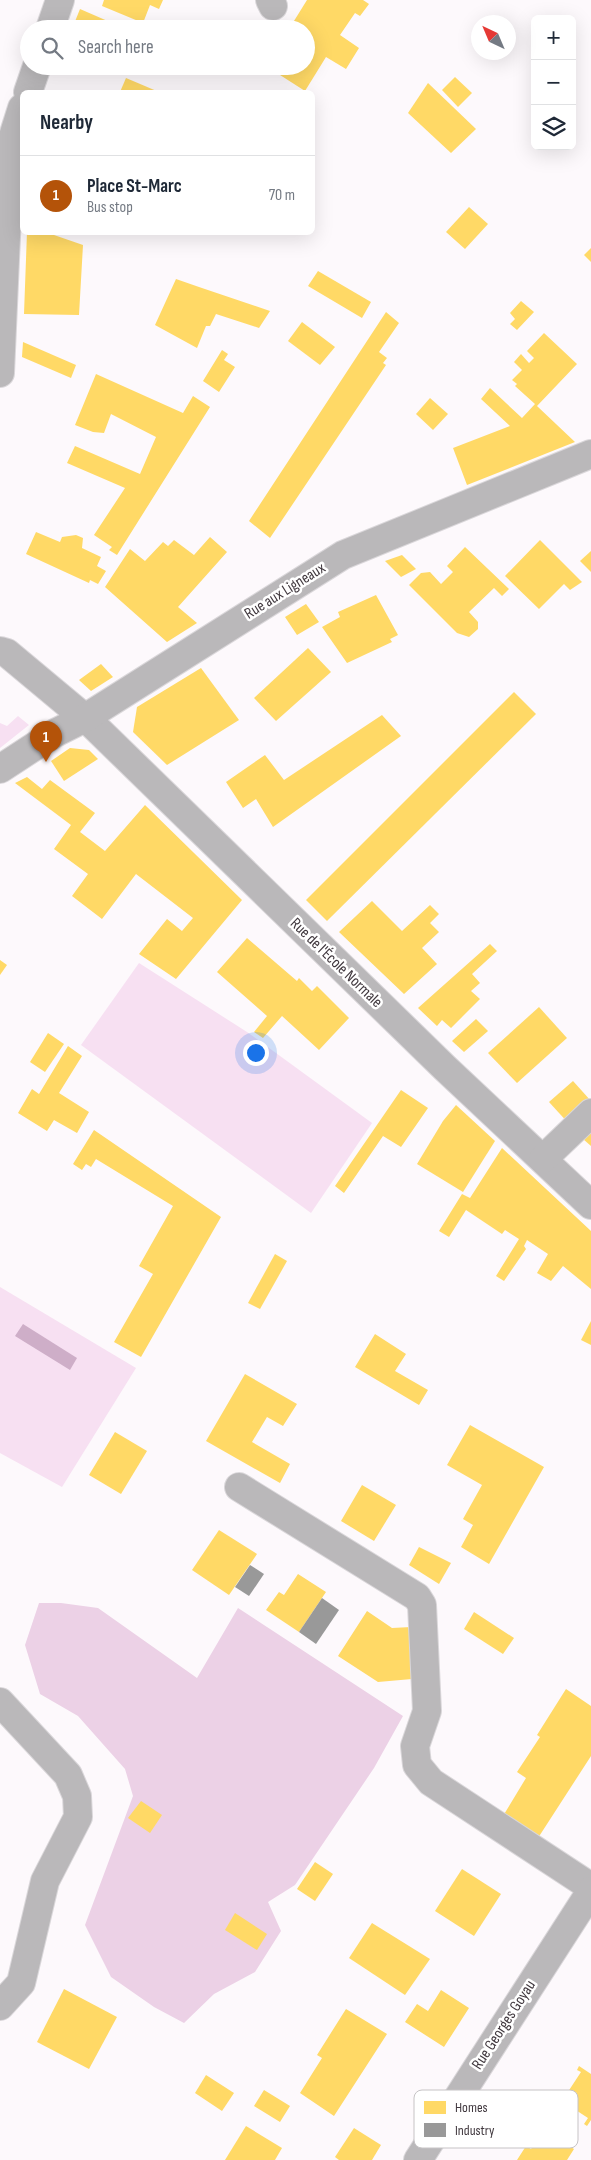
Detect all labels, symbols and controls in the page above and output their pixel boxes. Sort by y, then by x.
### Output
north arrow [471,15,516,60]
map controls [531,15,576,150]
button: + [531,15,576,60]
search box [20,20,315,75]
icon: search [38,34,66,62]
text: Search here [78,36,154,59]
button: − [531,60,576,105]
button: layers [531,105,576,150]
text: Nearby [40,110,93,135]
text: Place St-Marc [87,175,182,198]
text: 1 [53,186,59,205]
text: 70 m [269,186,295,205]
text: Bus stop [87,198,133,217]
street label: Rue aux Ligneaux [241,559,329,623]
pin: 1 [30,721,62,762]
street label: Rue de l'École Normale [286,914,386,1012]
your location [243,1040,269,1066]
street label: Rue Georges Goyau [468,1977,540,2073]
legend [414,2090,578,2148]
text: Homes [455,2099,488,2116]
text: Industry [455,2122,495,2139]

